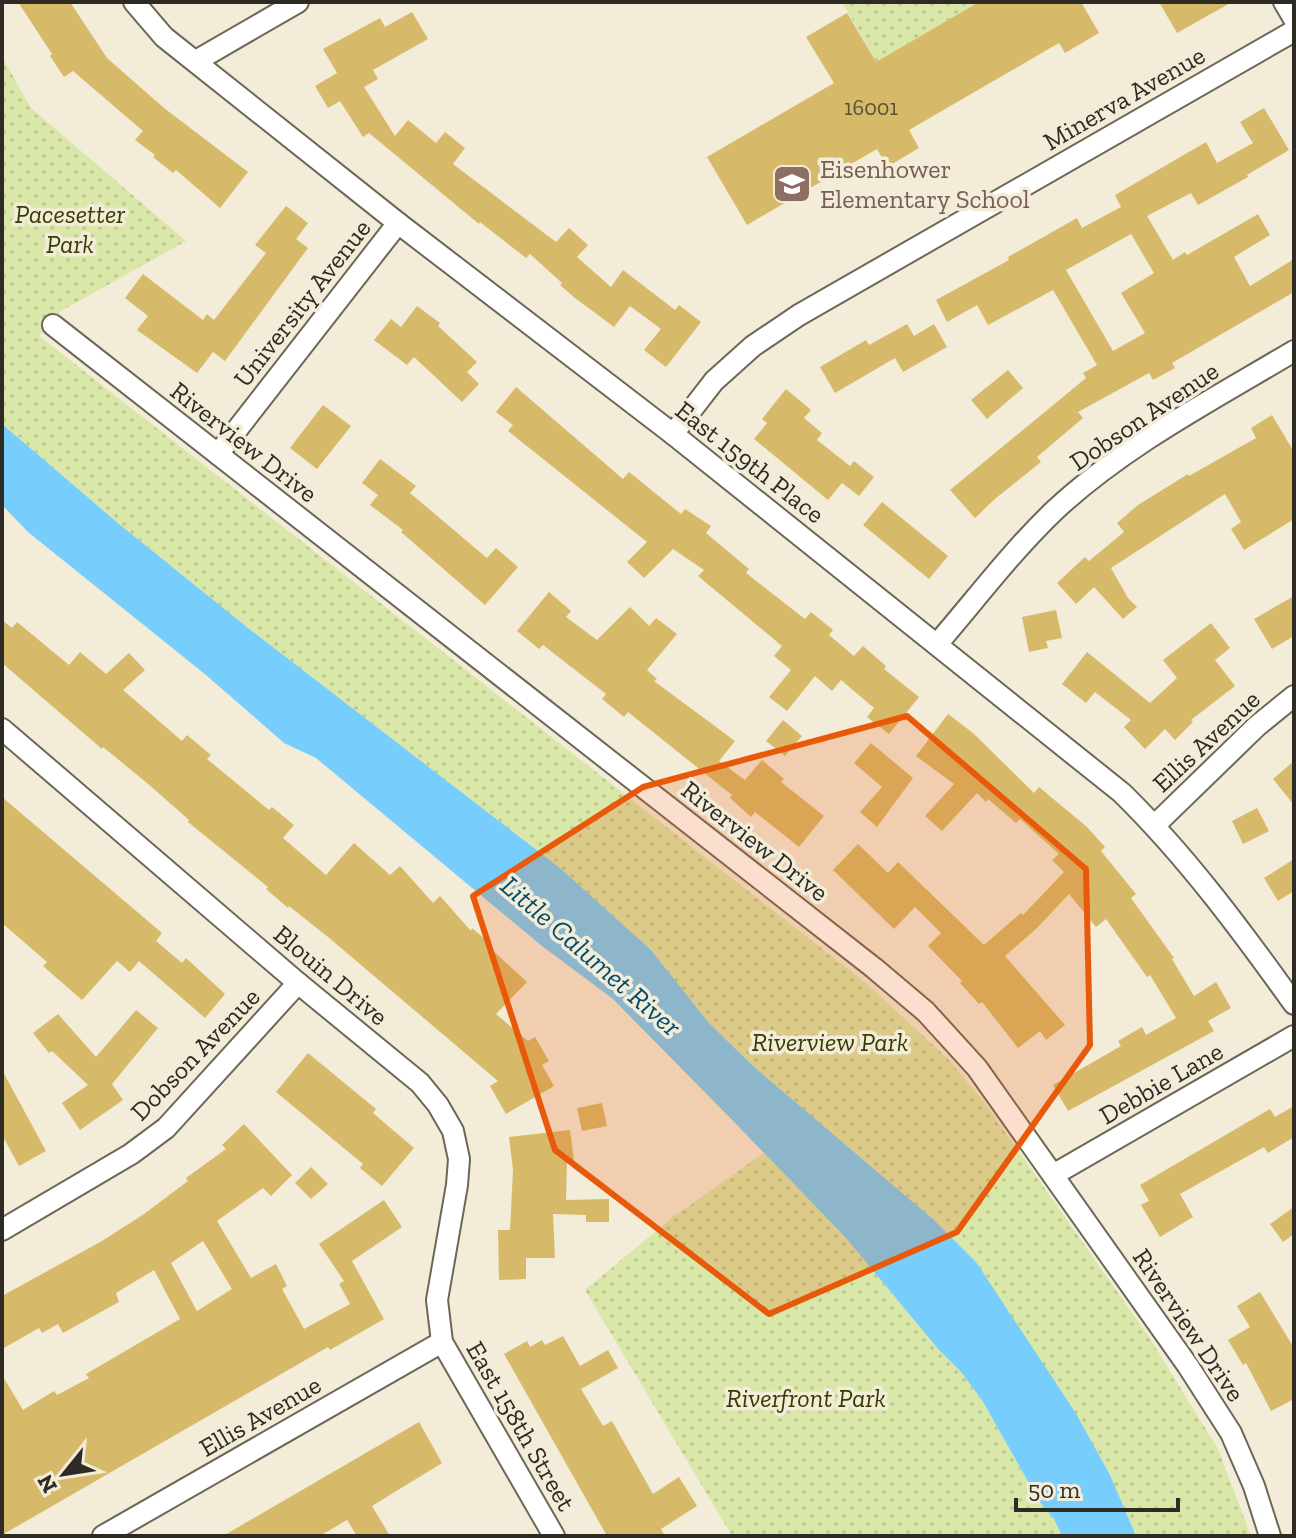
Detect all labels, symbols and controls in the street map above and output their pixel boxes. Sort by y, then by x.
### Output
street label: Minerva Avenue [1037,39,1211,157]
house number: 16001 [844,94,899,121]
place label: Eisenhower Elementary School [820,153,1030,215]
school or university icon: Eisenhower Elementary School [771,163,813,205]
park label: Pacesetter Park [15,198,125,260]
street label: University Avenue [227,213,377,393]
street label: Dobson Avenue [1063,354,1225,478]
street label: Riverview Drive [164,375,324,509]
street label: East 159th Place [669,394,831,530]
street label: Ellis Avenue [1146,683,1266,799]
street label: Riverview Drive [675,774,835,908]
water label: Little Calumet River [494,869,688,1043]
street label: Blouin Drive [267,918,395,1032]
street label: Dobson Avenue [124,981,266,1127]
park label: Riverview Park [752,1026,908,1058]
street label: Debbie Lane [1093,1035,1229,1131]
street label: Riverview Drive [1126,1242,1252,1408]
street label: East 158th Street [460,1336,583,1517]
street label: Ellis Avenue [193,1368,327,1464]
park label: Riverfront Park [726,1382,886,1414]
north arrow [24,1434,104,1514]
scale bar [1016,1462,1178,1512]
text: N [31,1470,63,1498]
text: 50 m [1028,1475,1081,1504]

